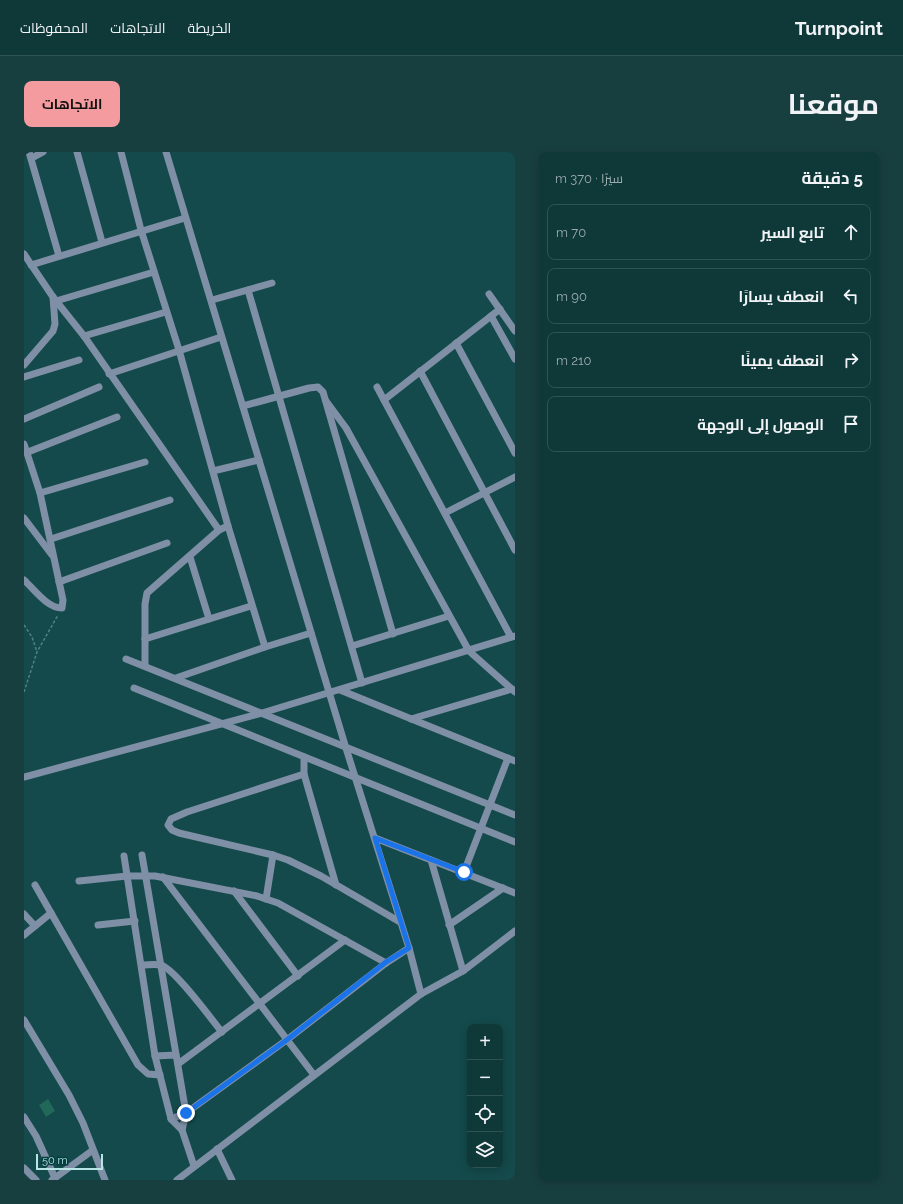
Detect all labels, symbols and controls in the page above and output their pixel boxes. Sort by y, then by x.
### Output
text: Turnpoint [795,17,883,39]
text: المحفوظات [20,20,88,36]
text: الاتجاهات [110,20,166,36]
text: الخريطة [188,20,231,36]
button: الاتجاهات [24,81,120,127]
text: موقعنا [788,88,879,121]
text: 5 دقيقة [801,168,863,188]
text: سيرًا · 370 m [555,171,623,186]
icon: ahead [840,221,862,243]
text: تابع السير [761,224,824,242]
text: 70 m [556,225,586,240]
icon: left [840,285,862,307]
text: انعطف يسارًا [739,288,824,306]
text: 90 m [556,289,587,304]
icon: right [840,349,862,371]
text: انعطف يمينًا [740,352,824,370]
text: 210 m [556,353,592,368]
icon: arrive [840,413,862,435]
text: الوصول إلى الوجهة [697,416,824,434]
route start [455,863,473,881]
map controls [467,1024,503,1168]
button: + [467,1024,503,1060]
button: − [467,1060,503,1096]
button: locate [467,1096,503,1132]
route end [177,1104,195,1122]
button: layers [467,1132,503,1168]
scale bar [36,1152,103,1171]
text: 50 m [42,1154,68,1167]

